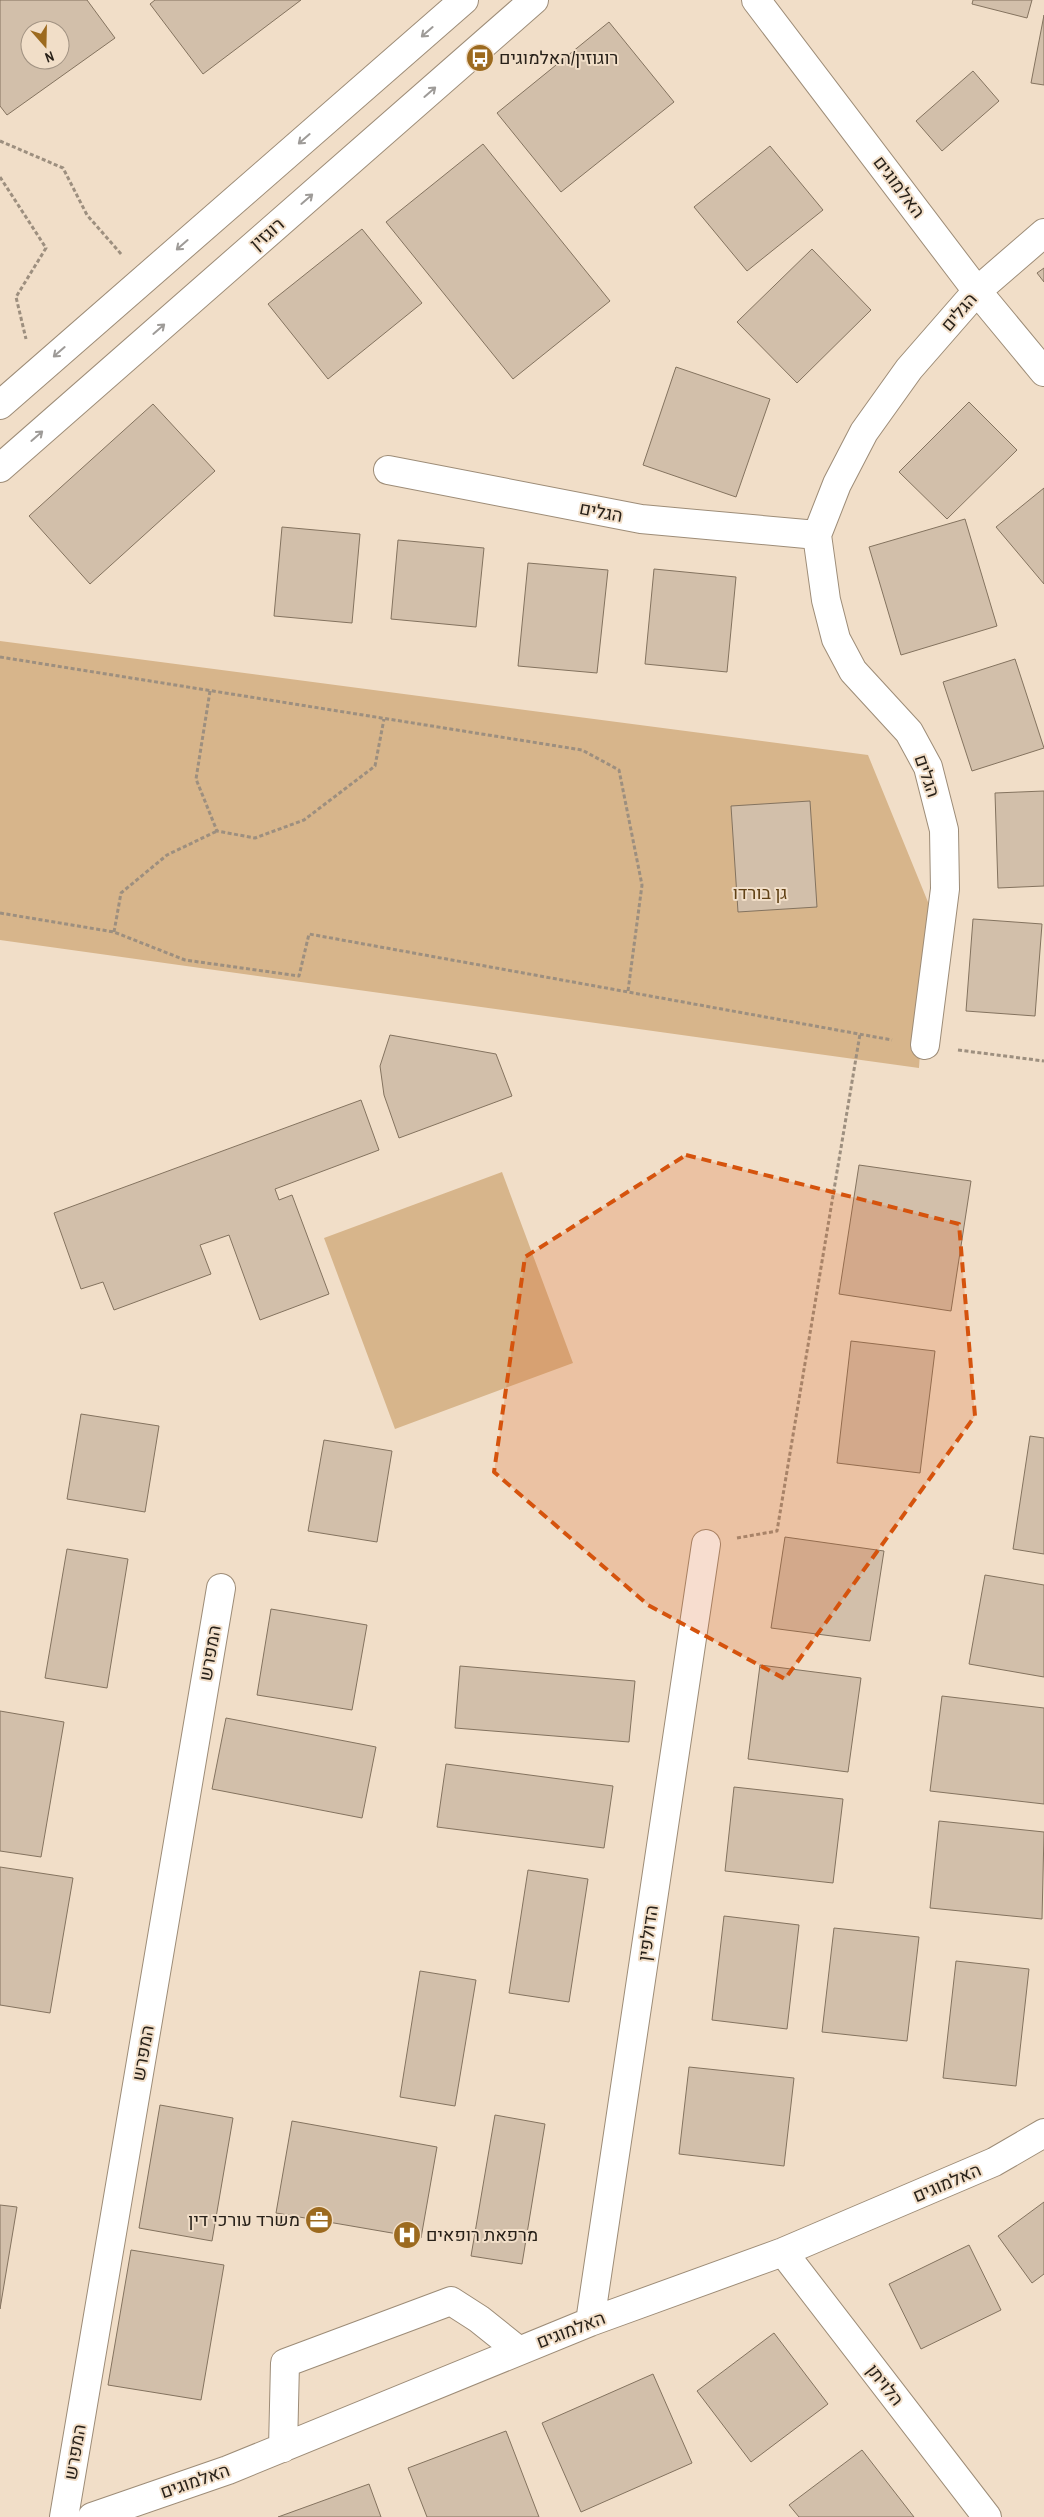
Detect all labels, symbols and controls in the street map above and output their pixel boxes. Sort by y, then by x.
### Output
north arrow [20,20,70,70]
one-way arrow [420,26,433,38]
bus stop icon: רוגוזין/האלמוגים [465,43,495,73]
place label: רוגוזין/האלמוגים [499,45,618,70]
text: N [42,47,56,67]
one-way arrow [423,86,436,97]
one-way arrow [298,133,311,144]
street label: האלמוגים [868,150,931,223]
one-way arrow [301,193,314,204]
street label: רוגזין [244,212,289,256]
one-way arrow [175,240,188,251]
street label: הגלים [935,287,982,336]
one-way arrow [152,323,165,335]
one-way arrow [53,346,66,358]
one-way arrow [30,430,43,442]
street label: הגלים [577,495,625,528]
street label: הגלים [909,751,946,801]
park label: גן בורדו [733,880,787,905]
street label: המפרש [192,1623,227,1683]
street label: הדולפין [631,1903,664,1963]
street label: המפרש [125,2023,160,2083]
street label: האלמוגים [909,2157,985,2208]
office icon: משרד עורכי דין [304,2205,334,2235]
place label: משרד עורכי דין [188,2207,300,2232]
hospital icon: מרפאת רופאים [392,2220,422,2250]
place label: מרפאת רופאים [426,2222,538,2247]
street label: האלמוגים [533,2305,609,2354]
street label: הלויתן [861,2358,910,2411]
street label: המפרש [57,2422,92,2482]
street label: האלמוגים [157,2457,233,2504]

